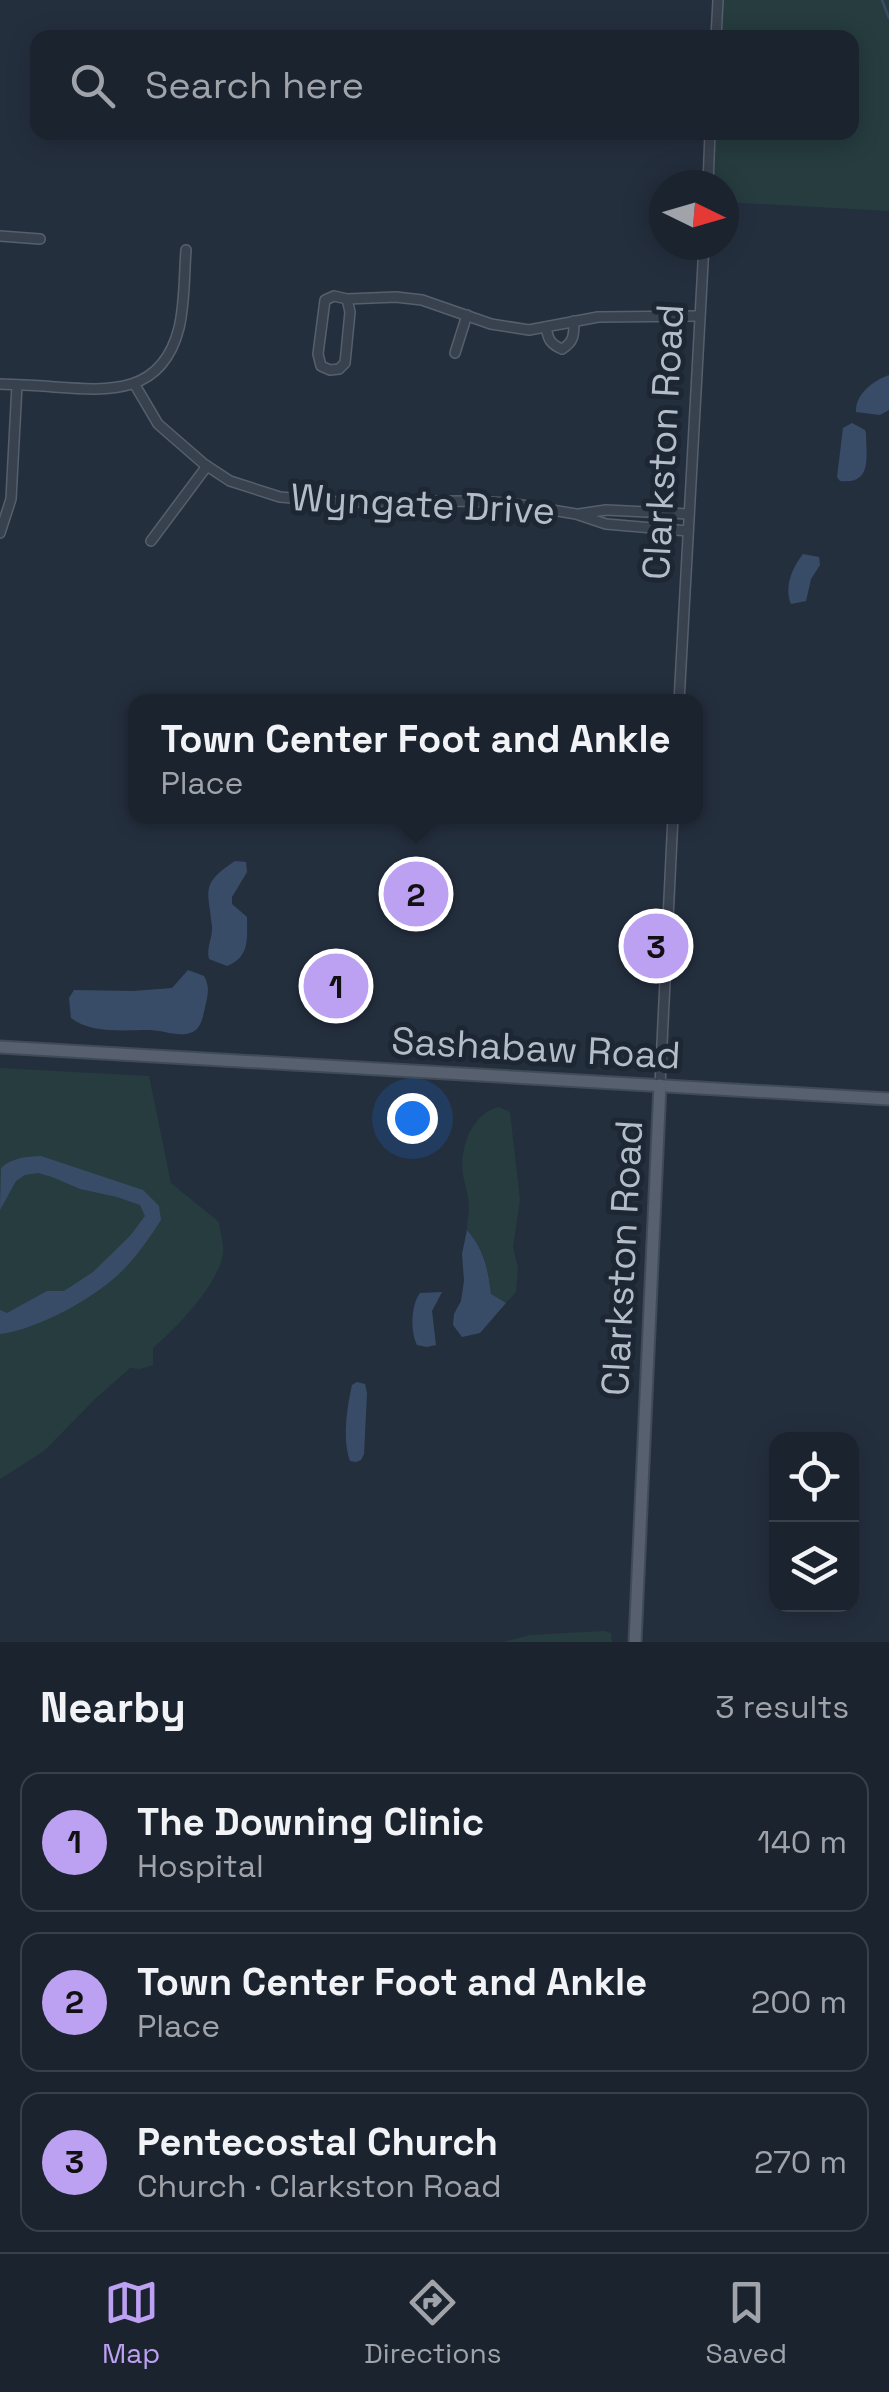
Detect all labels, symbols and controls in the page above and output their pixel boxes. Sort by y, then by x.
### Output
search box [30,30,859,140]
icon: search [65,58,120,113]
text: Search here [145,61,364,109]
north arrow [649,170,739,260]
street label: Clarkston Road [632,303,694,581]
street label: Wyngate Drive [290,473,556,535]
popup [128,694,703,824]
text: Town Center Foot and Ankle [160,715,671,763]
text: Place [160,763,244,803]
pin: 2 [384,856,448,932]
pin: 3 [624,908,688,984]
pin: 1 [304,948,368,1024]
street label: Sashabaw Road [390,1016,682,1080]
your location [387,1093,438,1144]
street label: Clarkston Road [591,1119,653,1397]
map controls [769,1432,859,1612]
button: locate [769,1432,859,1522]
button: layers [769,1522,859,1612]
text: Nearby [40,1681,186,1734]
text: 3 results [715,1687,849,1727]
text: The Downing Clinic [137,1798,484,1846]
text: 1 [67,1822,82,1862]
text: 140 m [757,1822,847,1862]
text: Hospital [137,1846,264,1886]
text: Town Center Foot and Ankle [137,1958,647,2006]
text: 2 [65,1982,84,2022]
text: 200 m [751,1982,847,2022]
text: Place [137,2006,220,2046]
text: Pentecostal Church [137,2118,498,2166]
text: 3 [65,2142,84,2182]
text: 270 m [754,2142,847,2182]
text: Church · Clarkston Road [137,2166,502,2206]
tab: Map [102,2275,160,2371]
tab: Directions [364,2275,501,2371]
tab: Saved [705,2275,787,2371]

